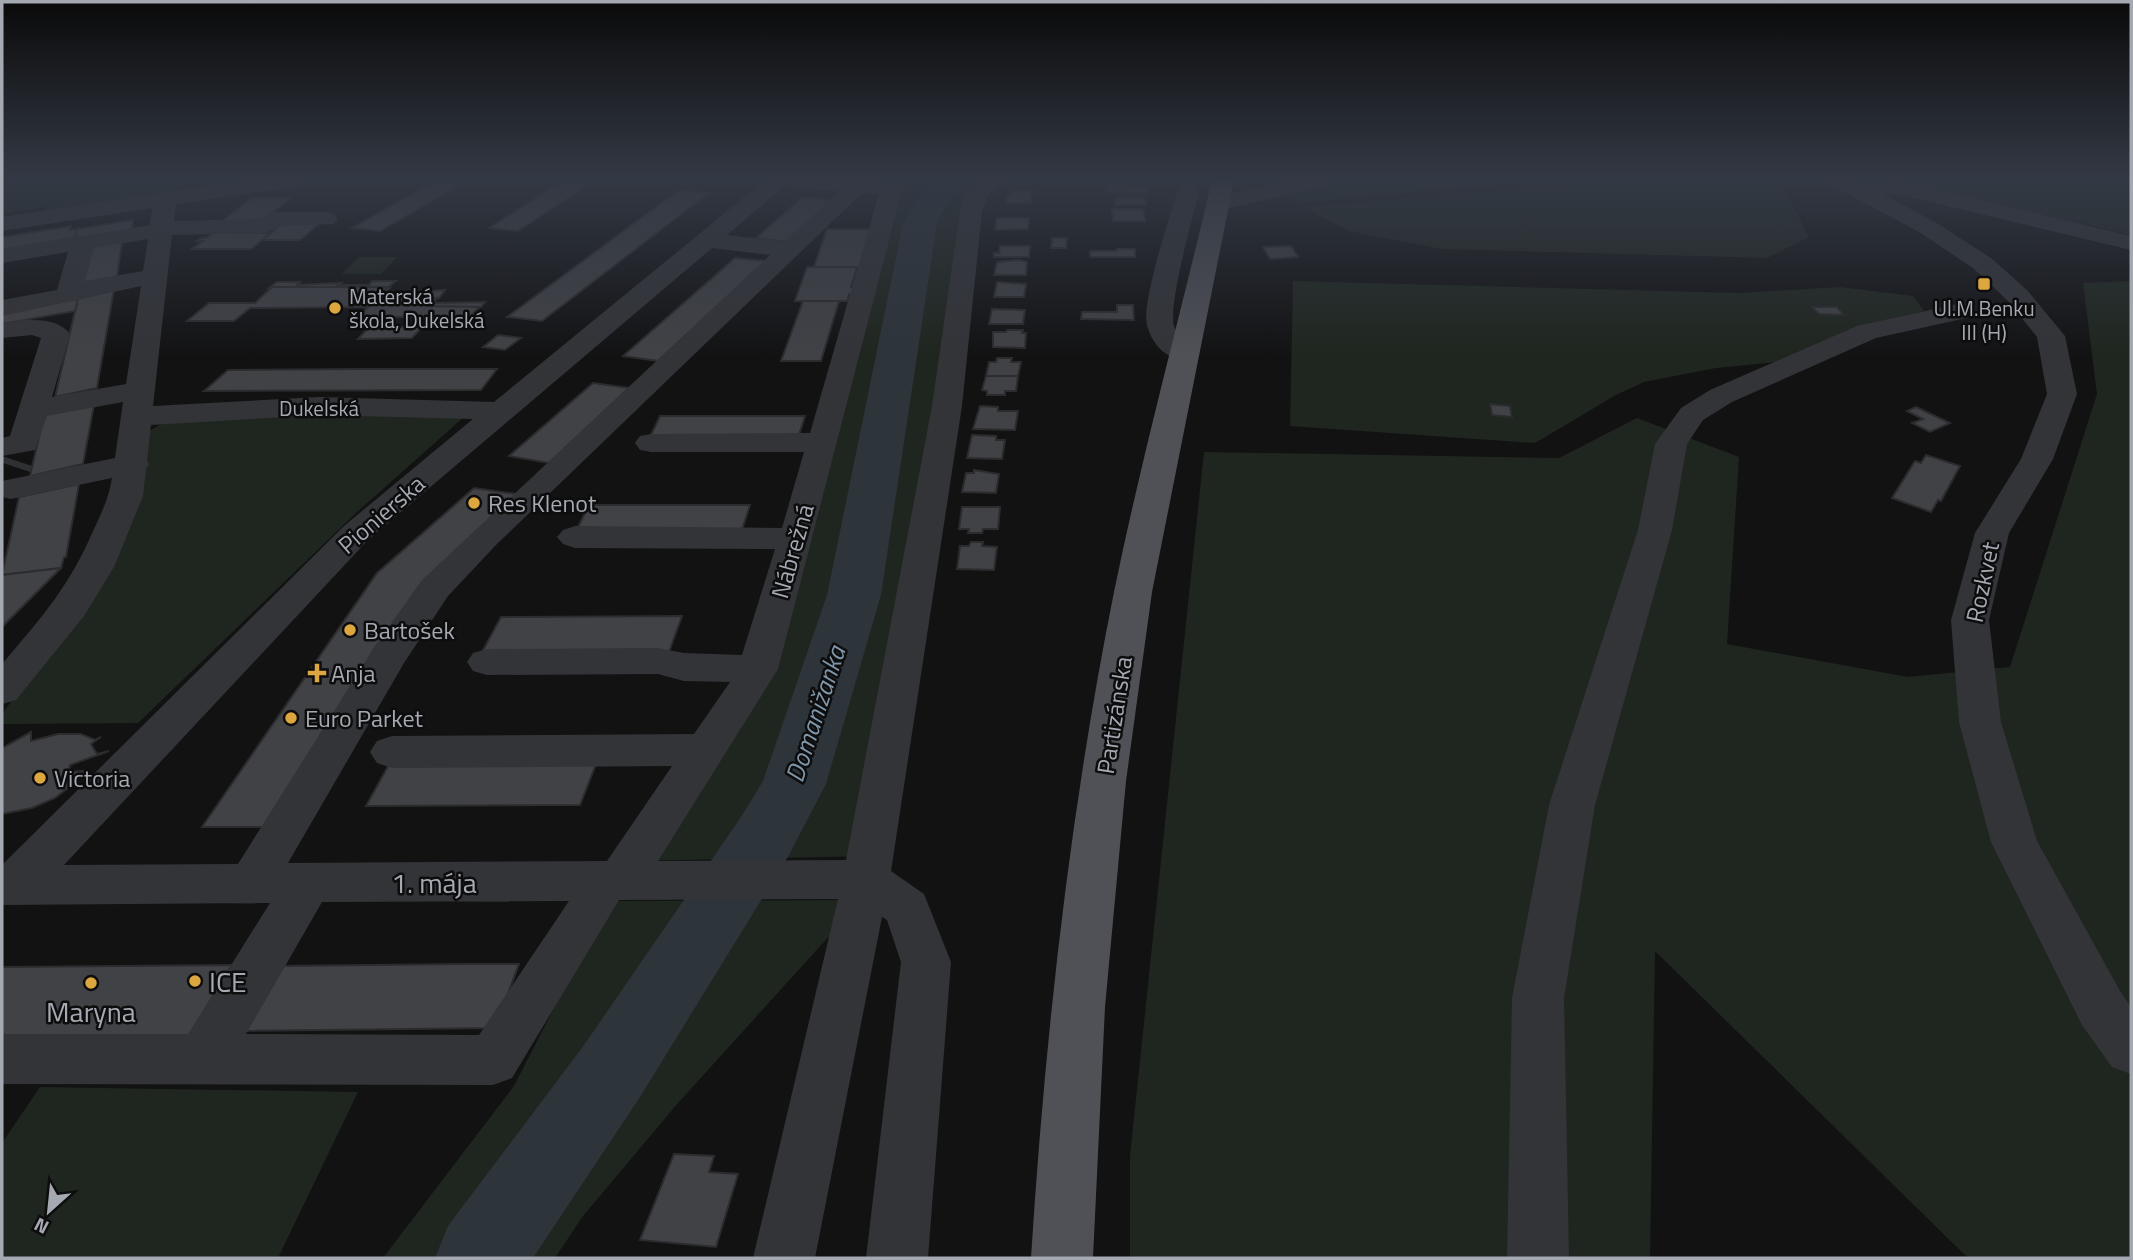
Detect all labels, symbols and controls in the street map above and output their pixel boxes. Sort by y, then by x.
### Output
marker: Ul.M.Benku III (H) [1976,276,1992,292]
place label: Materská škola, Dukelská [349,280,485,336]
place label: Ul.M.Benku III (H) [1933,292,2035,348]
marker: Materská škola, Dukelská [327,300,343,316]
street label: Dukelská [279,392,360,424]
street label: Pionierska [329,466,433,562]
place label: Res Klenot [488,485,597,521]
marker: Res Klenot [466,495,482,511]
street label: Nábrežná [761,499,823,603]
street label: Rozkvet [1956,538,2008,626]
place label: Bartošek [364,612,455,648]
marker: Bartošek [342,622,358,638]
water label: Domanižanka [775,639,856,787]
street label: Partizánska [1087,654,1141,776]
place label: Anja [331,655,375,691]
marker: Anja [309,665,325,681]
place label: Euro Parket [305,700,424,736]
marker: Euro Parket [283,710,299,726]
place label: Victoria [54,760,130,796]
marker: Victoria [32,770,48,786]
street label: 1. mája [391,861,477,904]
place label: ICE [209,960,247,1003]
marker: ICE [187,973,203,989]
marker: Maryna [83,975,99,991]
place label: Maryna [46,990,136,1033]
north arrow [14,1176,84,1246]
text: N [29,1211,54,1243]

